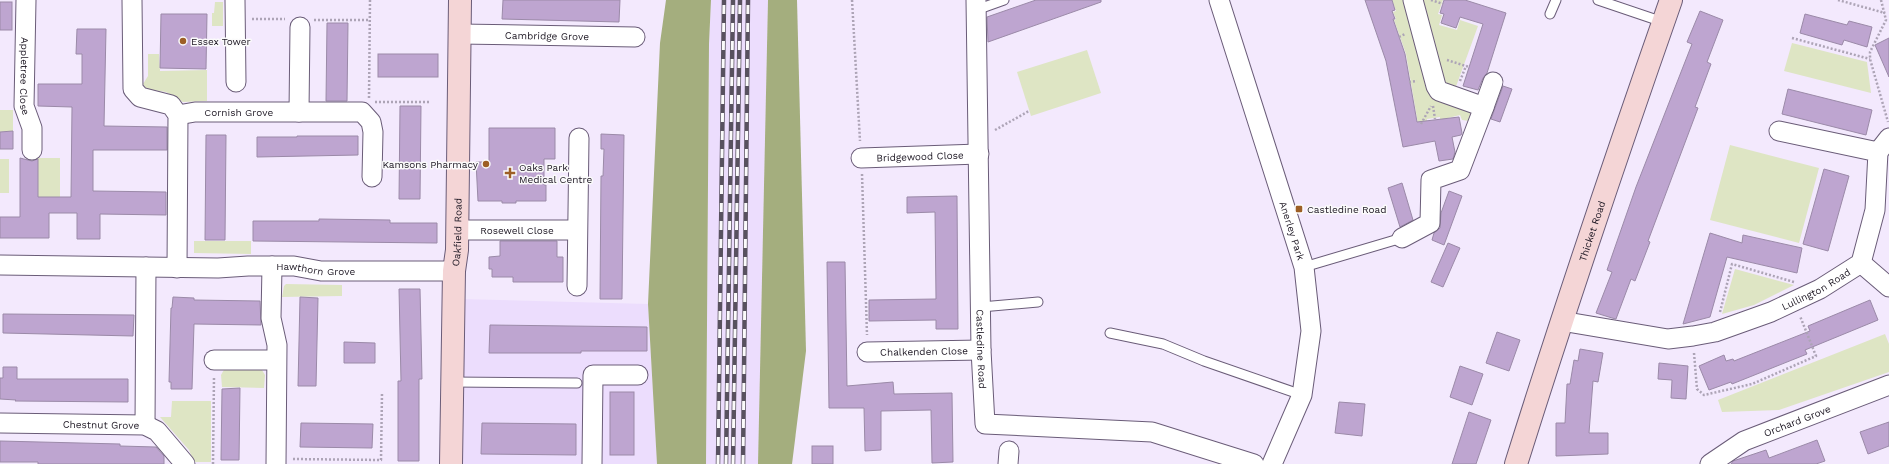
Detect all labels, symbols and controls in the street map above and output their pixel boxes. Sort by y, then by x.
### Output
street label: Cambridge Grove [505,30,589,42]
marker: Essex Tower [178,36,188,46]
place label: Essex Tower [191,36,251,47]
street label: Appletree Close [18,37,32,117]
street label: Cornish Grove [204,107,273,118]
street label: Bridgewood Close [876,150,964,163]
place label: Kamsons Pharmacy [382,159,479,170]
marker: Kamsons Pharmacy [481,159,491,169]
place label: Oaks Park Medical Centre [519,162,592,185]
marker: Oaks Park Medical Centre [504,167,516,179]
street label: Oakfield Road [450,198,464,267]
street label: Thicket Road [1577,199,1608,263]
street label: Anerley Park [1277,200,1307,262]
marker: Castledine Road [1294,204,1304,214]
place label: Castledine Road [1307,204,1387,215]
street label: Rosewell Close [480,225,554,236]
street label: Hawthorn Grove [276,261,355,277]
street label: Lullington Road [1780,266,1853,312]
street label: Castledine Road [974,309,988,389]
street label: Chalkenden Close [880,345,968,358]
street label: Orchard Grove [1762,403,1832,439]
street label: Chestnut Grove [63,419,140,431]

